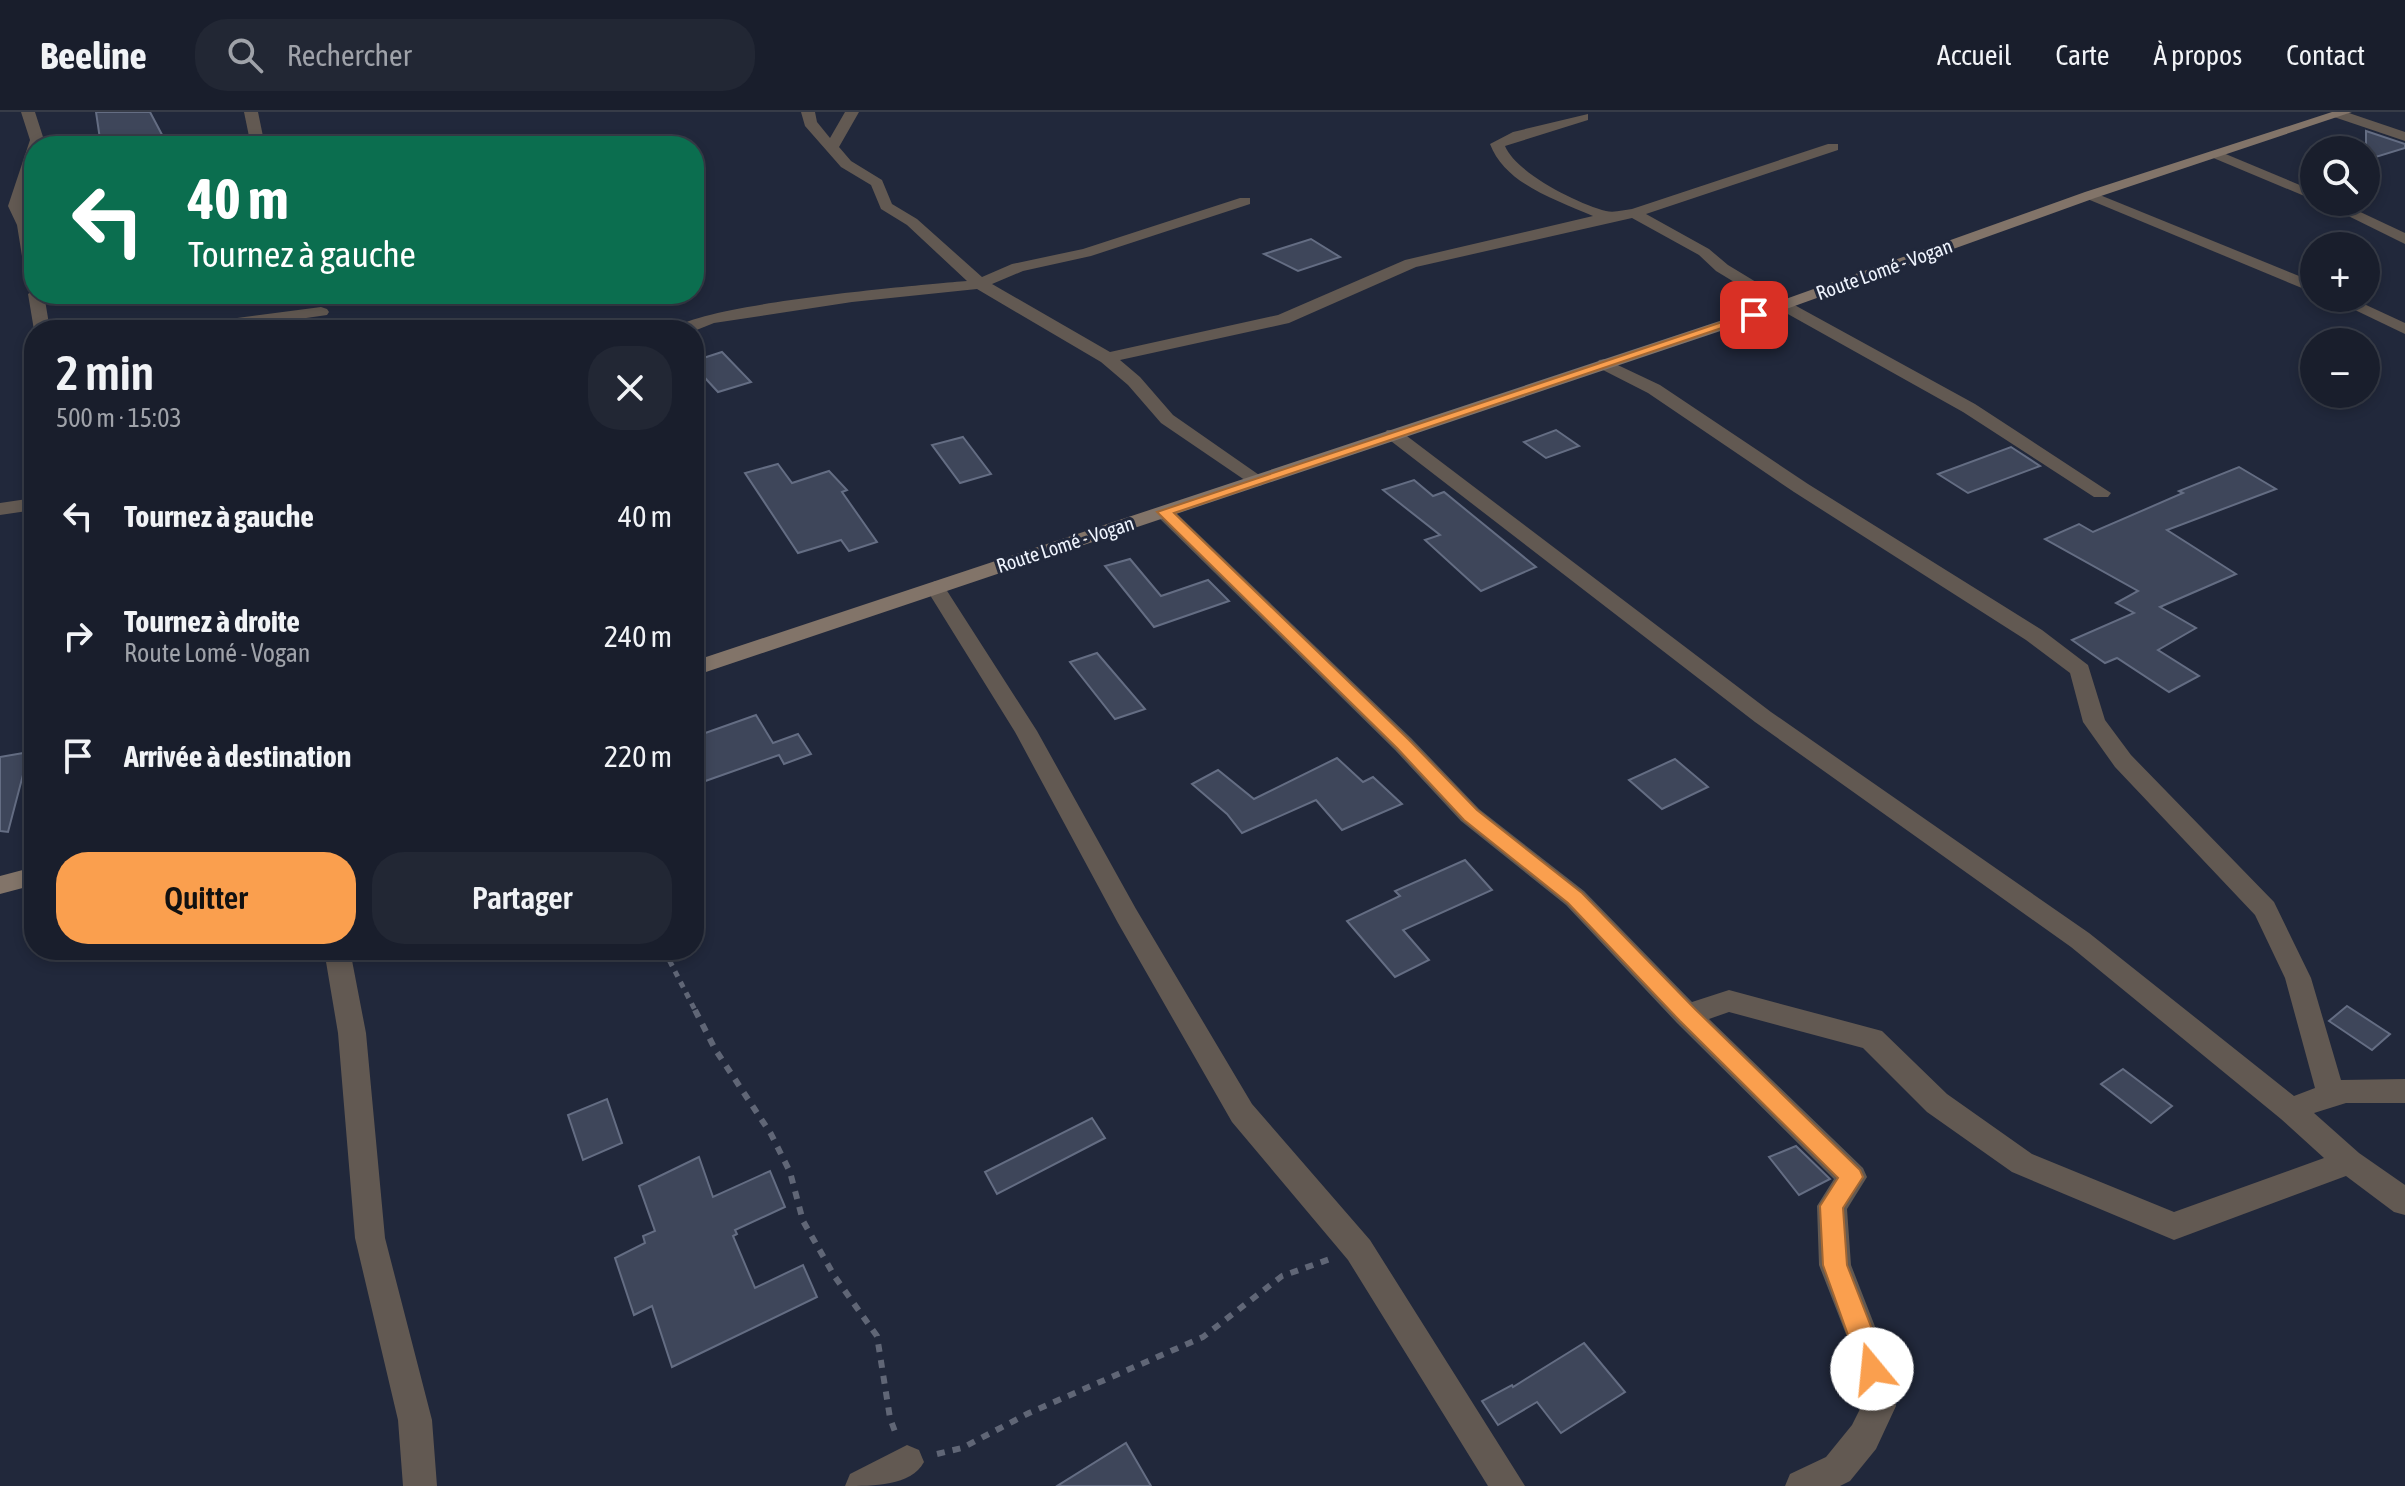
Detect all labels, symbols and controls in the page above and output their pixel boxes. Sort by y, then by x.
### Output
search box [195,19,755,91]
icon: search [223,33,267,77]
text: Beeline [40,34,147,77]
text: Rechercher [287,38,412,72]
text: Accueil [1937,39,2011,71]
text: Carte [2055,39,2110,71]
text: À propos [2154,39,2242,71]
text: Contact [2286,39,2365,71]
map controls [2300,136,2380,408]
button: search [2300,136,2380,216]
text: 40 m [188,167,289,231]
icon: left [56,168,160,272]
button: + [2300,232,2380,312]
text: Tournez à gauche [188,233,416,275]
street label: Route Lomé - Vogan [1813,234,1955,304]
pin [1720,281,1788,349]
icon: arrive [1732,293,1776,337]
button: − [2300,328,2380,408]
text: 2 min [56,345,154,400]
button: close [588,346,672,430]
text: 500 m · 15:03 [56,403,182,433]
icon: left [56,494,100,538]
text: Tournez à gauche [124,499,314,533]
text: 40 m [618,499,672,533]
street label: Route Lomé - Vogan [993,511,1137,577]
text: Tournez à droite [124,604,300,638]
icon: right [56,614,100,658]
text: 240 m [604,619,672,653]
text: Route Lomé - Vogan [124,638,310,668]
icon: arrive [56,734,100,778]
text: Arrivée à destination [124,739,351,773]
text: 220 m [604,739,672,773]
button: Quitter [56,852,356,944]
button: Partager [372,852,672,944]
position arrow [1830,1327,1914,1411]

